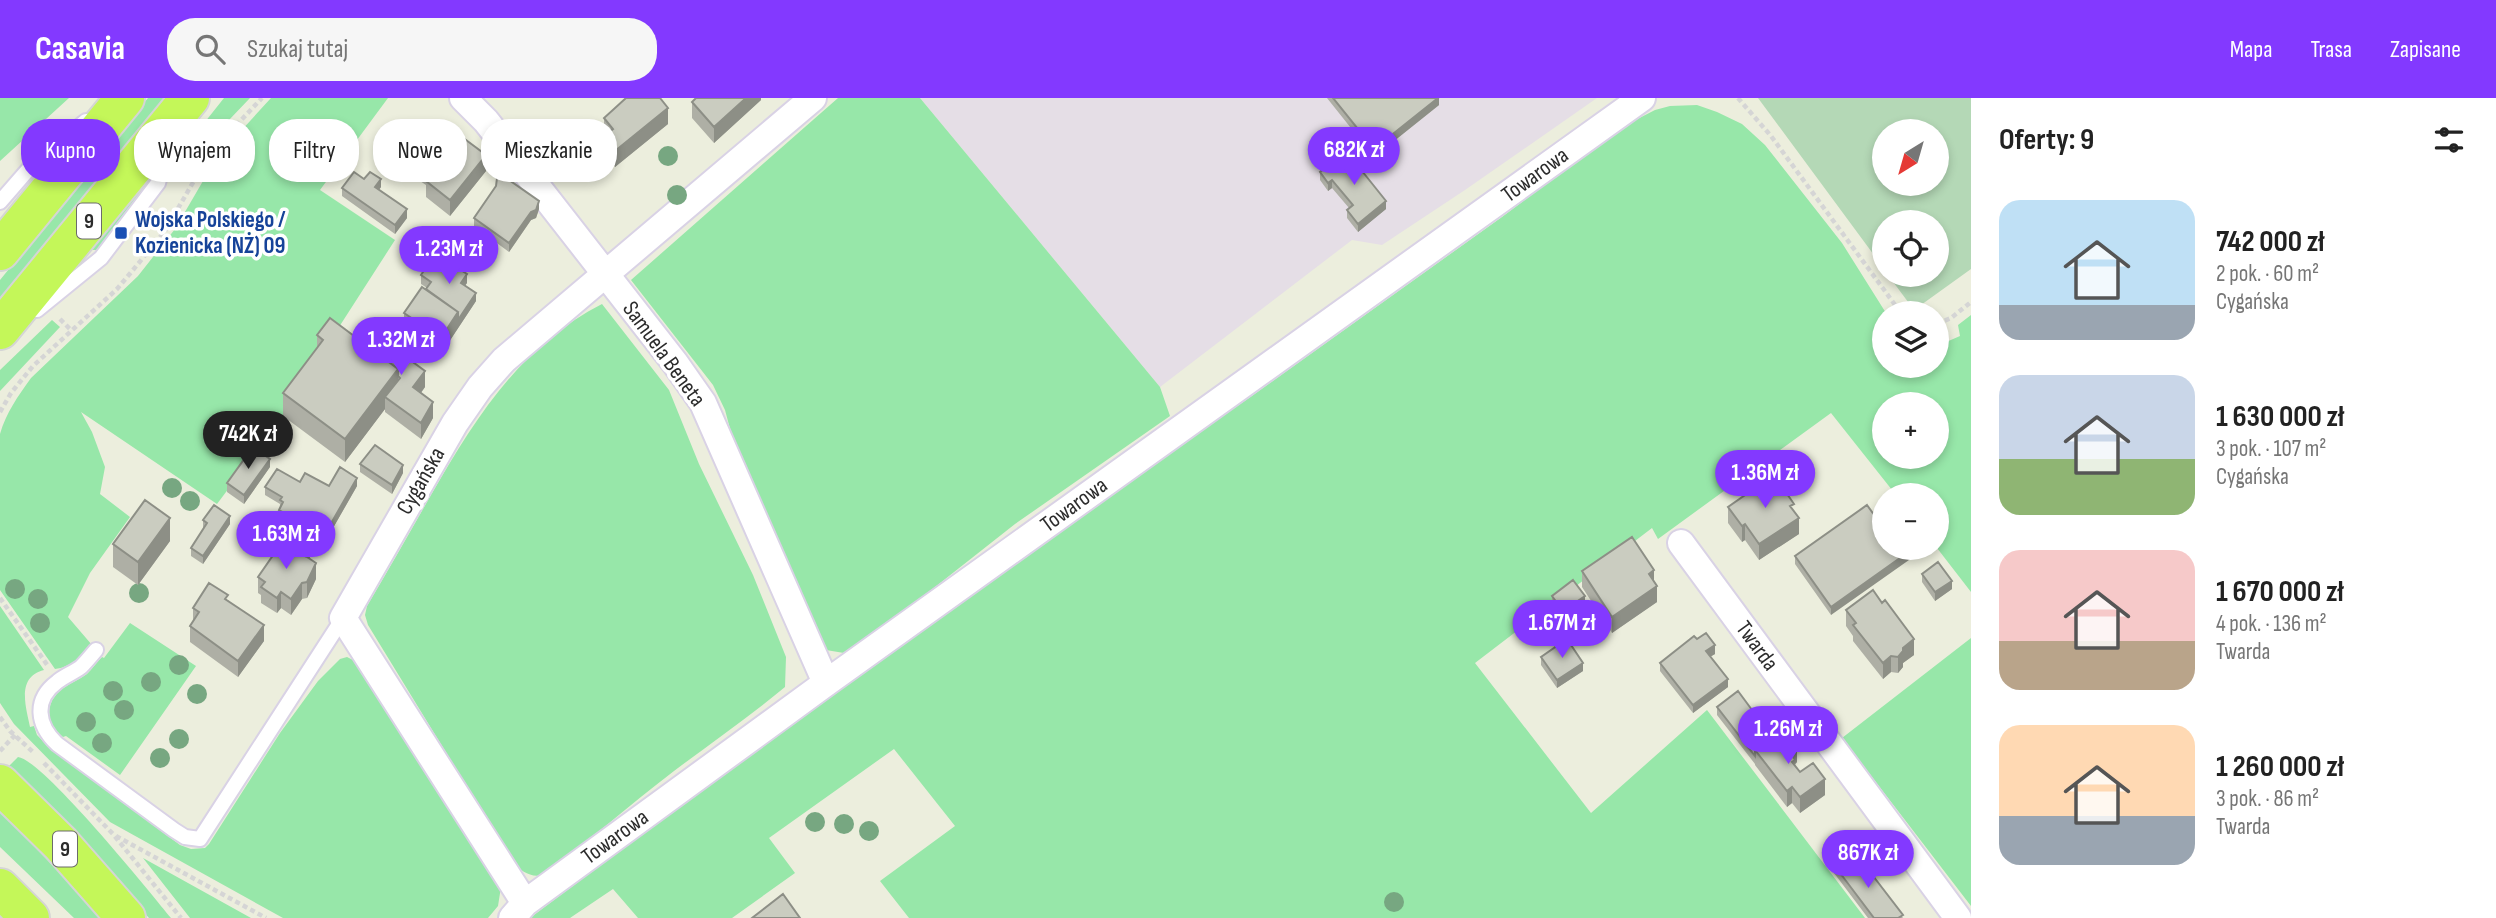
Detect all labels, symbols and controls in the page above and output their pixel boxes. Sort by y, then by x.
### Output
search box [167,18,657,81]
text: Casavia [35,29,125,69]
icon: search [191,30,229,68]
text: Szukaj tutaj [247,34,348,65]
text: Mapa [2230,35,2273,64]
text: Trasa [2311,35,2352,64]
text: Zapisane [2390,35,2461,64]
chip: Kupno [21,119,120,182]
chip: Wynajem [134,119,255,182]
chip: Filtry [269,119,359,182]
chip: Nowe [373,119,467,182]
chip: Mieszkanie [481,119,617,182]
north arrow [1872,119,1950,196]
map controls [1872,119,1949,560]
icon: filters [2430,121,2468,159]
text: Oferty: 9 [1999,122,2094,158]
pin: 682K zł [1289,127,1419,187]
text: 682K zł [1324,136,1384,164]
street label: Towarowa [1496,141,1574,209]
road number: 9 [77,204,101,238]
place label: Wojska Polskiego / Kozienicka (NŻ) 09 [135,206,286,260]
button: locate [1872,210,1949,287]
text: 742 000 zł [2216,224,2324,260]
marker: Wojska Polskiego / Kozienicka (NŻ) 09 [113,225,129,241]
pin: 1.23M zł [377,226,521,286]
icon: home [2055,228,2139,312]
text: 1.23M zł [415,235,483,263]
text: 2 pok. · 60 m² [2216,260,2319,288]
text: Cygańska [2216,288,2289,316]
street label: Samuela Beneta [616,296,712,412]
button: layers [1872,301,1949,378]
pin: 1.32M zł [329,317,473,377]
text: 1.32M zł [368,326,434,354]
button: + [1872,392,1949,469]
text: 1 630 000 zł [2216,399,2344,435]
icon: home [2055,403,2139,487]
pin: 742K zł [183,412,313,471]
text: 742K zł [219,420,277,448]
text: 3 pok. · 107 m² [2216,435,2326,463]
street label: Cygańska [391,442,451,520]
pin: 1.36M zł [1693,450,1837,510]
text: 1.36M zł [1731,459,1799,487]
text: Cygańska [2216,463,2289,491]
street label: Towarowa [1035,471,1113,539]
button: − [1872,483,1949,560]
pin: 1.63M zł [214,512,358,571]
text: 1.63M zł [252,520,320,548]
text: 1 670 000 zł [2216,574,2344,610]
icon: home [2055,578,2139,662]
pin: 1.67M zł [1490,601,1634,660]
text: 1.67M zł [1529,609,1595,637]
text: 4 pok. · 136 m² [2216,610,2327,638]
street label: Twarda [1730,616,1784,676]
text: Twarda [2216,638,2270,666]
pin: 1.26M zł [1716,706,1860,766]
text: 1.26M zł [1754,715,1822,743]
text: 1 260 000 zł [2216,749,2344,785]
icon: home [2055,753,2139,837]
text: 3 pok. · 86 m² [2216,785,2319,813]
street label: Towarowa [576,803,654,871]
text: Twarda [2216,813,2270,841]
pin: 867K zł [1803,830,1933,890]
road number: 9 [53,832,77,866]
text: 867K zł [1838,839,1898,867]

